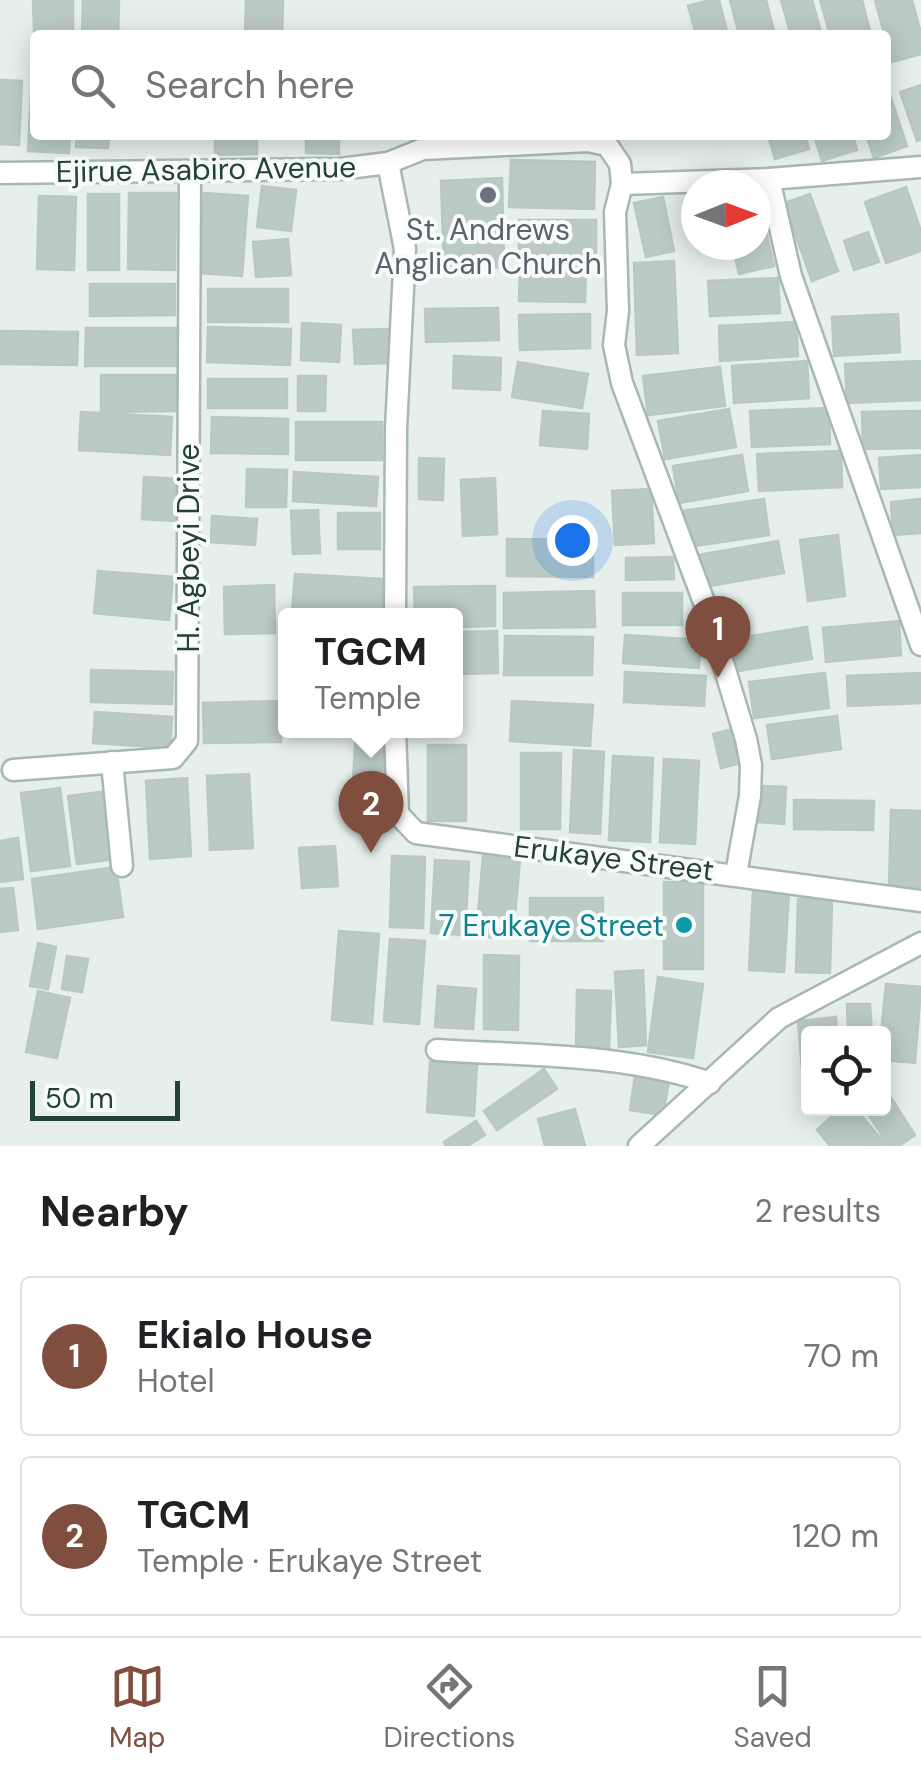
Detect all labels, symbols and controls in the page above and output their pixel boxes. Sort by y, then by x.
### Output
search box [30,30,891,140]
icon: search [65,58,120,113]
text: Search here [145,60,355,110]
street label: Ejirue Asabiro Avenue [56,147,356,191]
north arrow [681,170,771,260]
marker: St. Andrews Anglican Church [477,184,499,206]
place label: St. Andrews Anglican Church [374,210,602,283]
street label: H. Agbeyi Drive [169,443,208,653]
your location [547,515,598,566]
pin: 1 [686,596,750,678]
popup [278,608,463,738]
text: TGCM [314,627,427,677]
text: Temple [314,677,421,719]
pin: 2 [338,770,404,853]
street label: Erukaye Street [512,826,716,890]
place label: 7 Erukaye Street [439,906,664,945]
marker: 7 Erukaye Street [673,914,695,936]
map controls [801,1026,891,1116]
button: locate [801,1026,891,1116]
scale bar [30,1076,180,1120]
text: 50 m [45,1080,114,1117]
text: Nearby [40,1184,189,1239]
text: 2 results [755,1190,881,1232]
text: Ekialo House [137,1310,373,1360]
text: 1 [69,1335,80,1377]
text: 70 m [803,1335,879,1377]
text: Hotel [137,1360,215,1402]
text: TGCM [137,1490,250,1540]
text: 2 [65,1515,84,1557]
text: 120 m [792,1515,879,1557]
text: Temple · Erukaye Street [137,1540,482,1582]
tab: Map [109,1659,165,1756]
tab: Directions [384,1659,515,1756]
tab: Saved [733,1659,812,1756]

